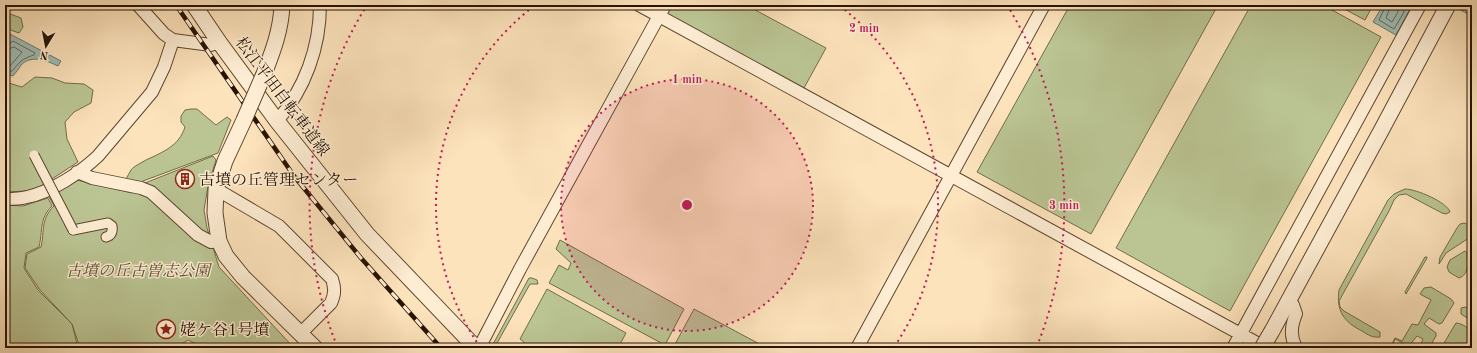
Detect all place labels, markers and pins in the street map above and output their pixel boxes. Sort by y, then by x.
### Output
building icon: 古墳の丘管理センター [174,168,196,190]
place label: 古墳の丘管理センター [199,171,358,189]
centre of rings [680,198,694,212]
place icon: 姥ケ谷1号墳 [155,318,177,340]
place label: 姥ケ谷1号墳 [180,321,269,339]

